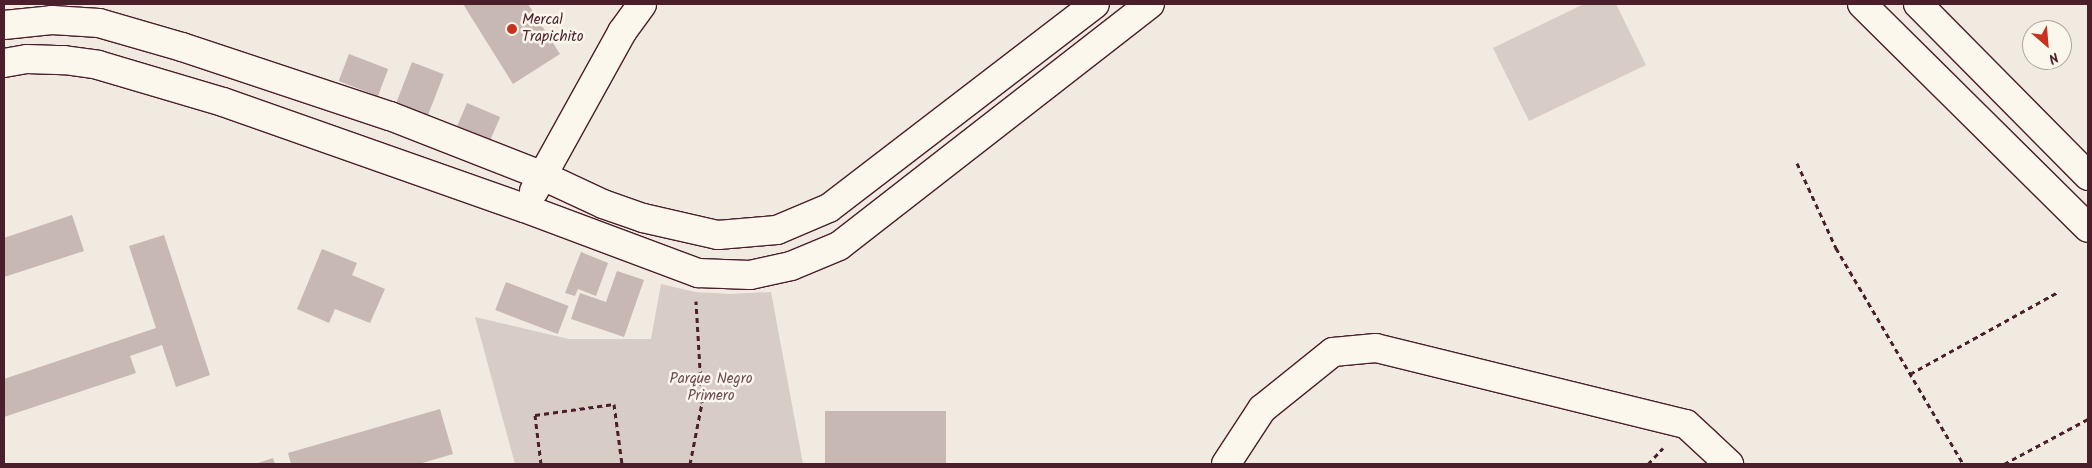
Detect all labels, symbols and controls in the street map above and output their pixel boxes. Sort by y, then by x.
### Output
place label: Mercal Trapichito [522,11,584,46]
north arrow [2022,20,2072,70]
marker: Mercal Trapichito [506,23,518,35]
text: N [2044,46,2062,69]
park label: Parque Negro Primero [669,370,753,405]

